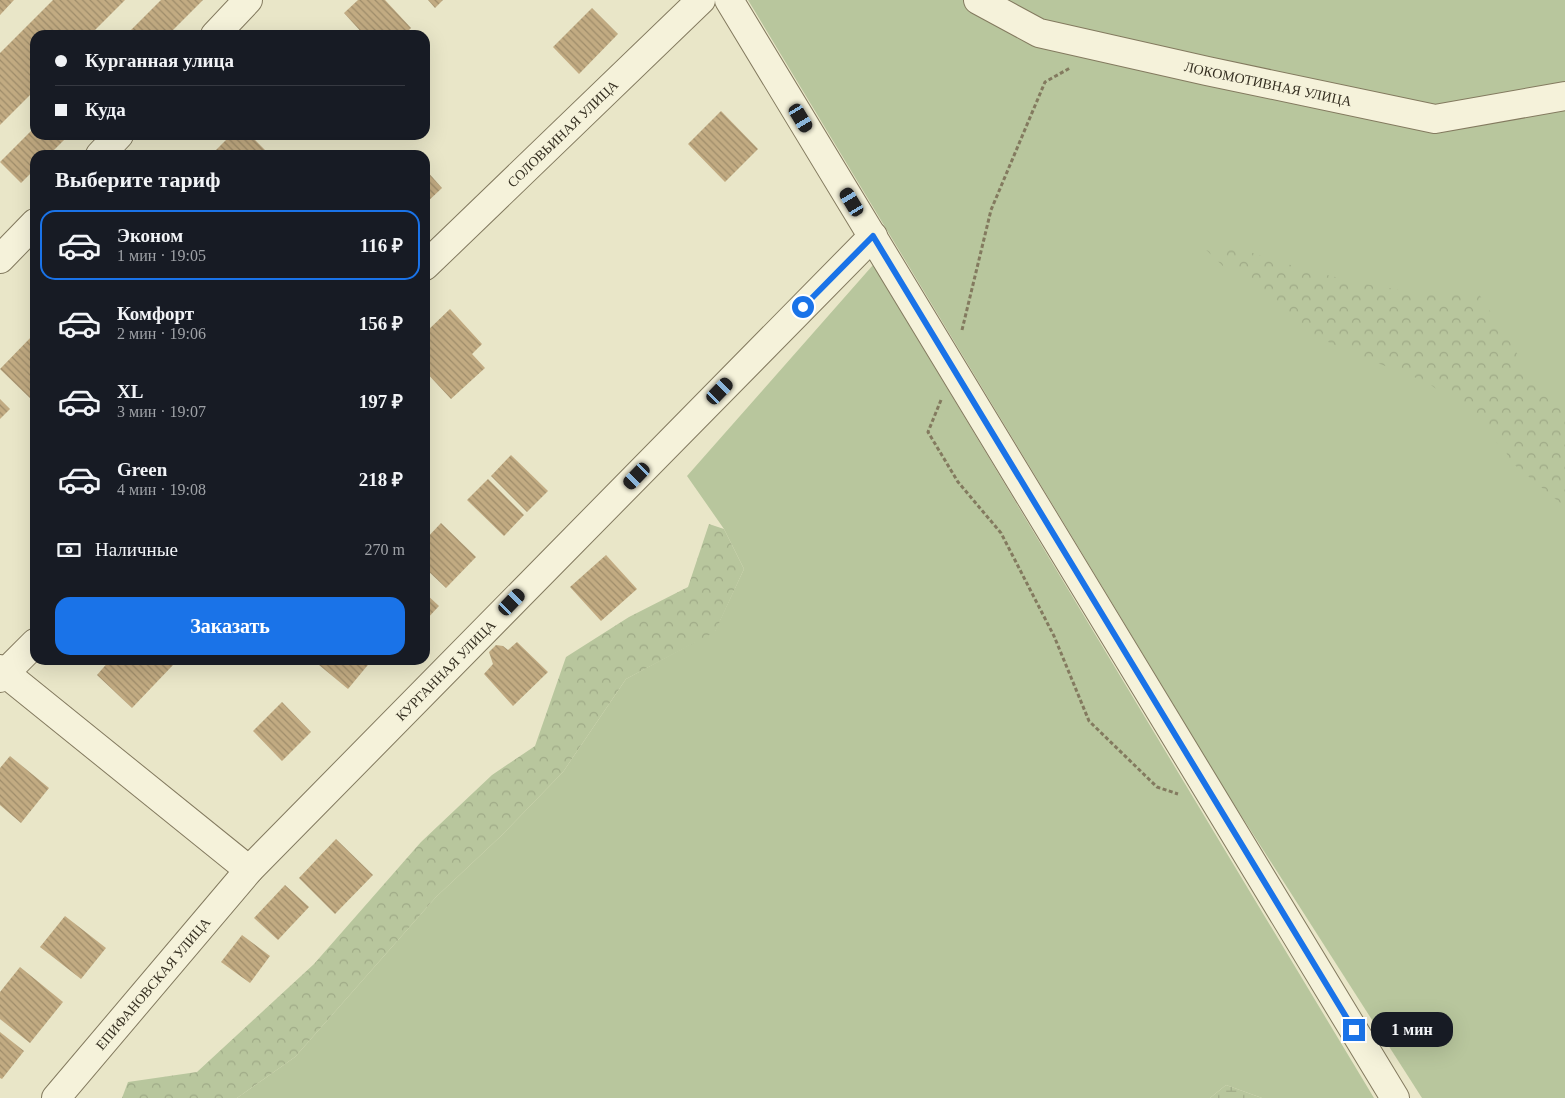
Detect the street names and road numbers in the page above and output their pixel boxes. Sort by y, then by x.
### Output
street label: ЛОКОМОТИВНАЯ УЛИЦА [1183,59,1354,109]
street label: СОЛОВЬИНАЯ УЛИЦА [505,77,622,190]
street label: КУРГАННАЯ УЛИЦА [393,617,499,724]
street label: ЕПИФАНОВСКАЯ УЛИЦА [93,914,214,1053]

